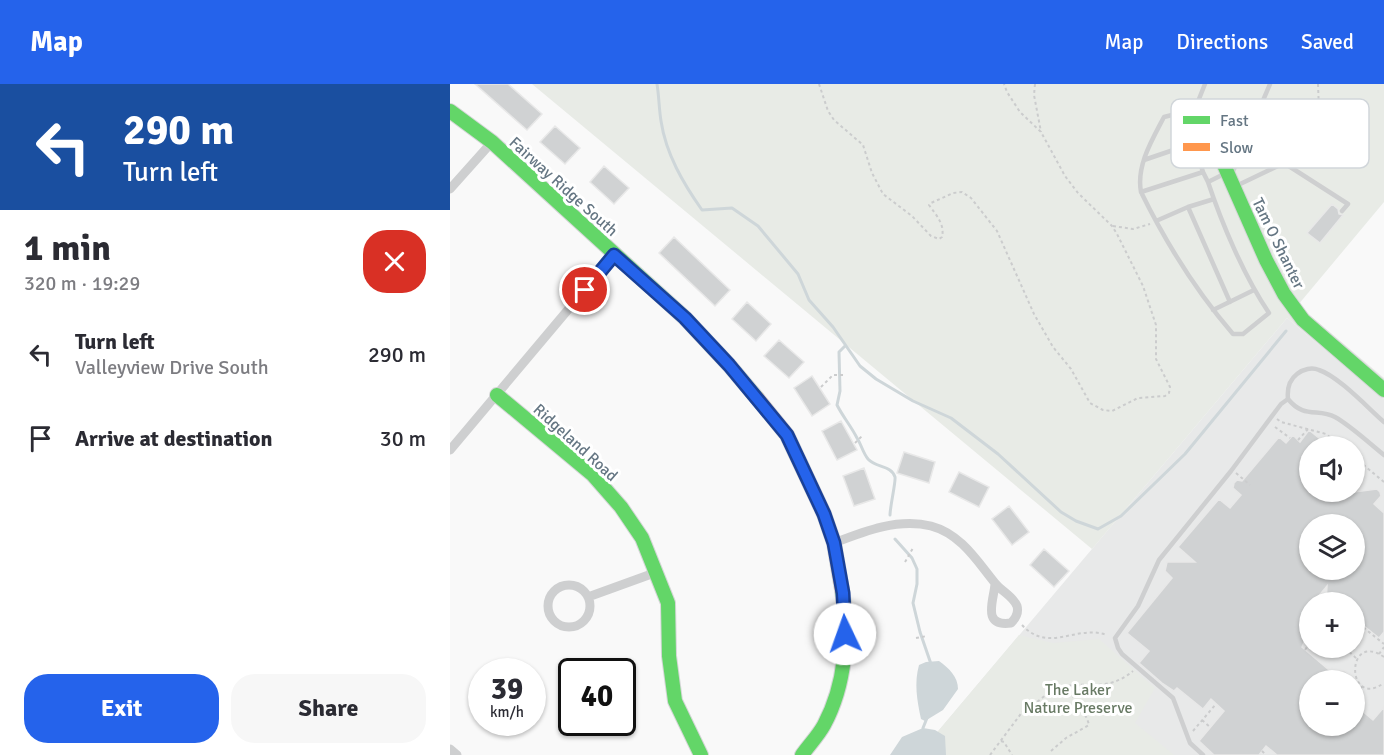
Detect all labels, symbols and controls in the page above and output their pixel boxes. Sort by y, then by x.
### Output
text: Map [30,25,83,59]
text: Map [1105,29,1143,55]
text: Directions [1176,29,1268,55]
text: Saved [1301,29,1354,55]
legend [1171,99,1369,168]
text: 290 m [123,105,234,156]
icon: left [24,108,102,186]
text: Fast [1220,111,1249,131]
street label: Fairway Ridge South [505,133,622,241]
text: Slow [1220,138,1254,158]
text: Turn left [123,156,218,189]
street label: Tam O Shanter [1247,195,1309,292]
text: 1 min [24,226,111,271]
button: close [363,230,426,293]
pin [559,264,610,315]
text: 320 m · 19:29 [24,271,140,296]
icon: arrive [568,273,601,306]
text: Turn left [75,328,155,355]
icon: left [24,338,57,371]
text: 290 m [368,341,426,368]
text: Valleyview Drive South [75,355,269,380]
street label: Ridgeland Road [529,400,622,486]
icon: arrive [24,422,57,455]
text: Arrive at destination [75,425,272,452]
text: 30 m [380,425,426,452]
map controls [1299,436,1365,736]
button: sound [1299,436,1365,502]
button: layers [1299,514,1365,580]
button: + [1299,592,1365,658]
position arrow [813,602,877,666]
speed limit sign: 40 [558,658,636,736]
button: − [1299,670,1365,736]
text: 39 [491,671,523,708]
button: Exit [24,674,219,743]
button: Share [231,674,426,743]
park label: The Laker Nature Preserve [1023,680,1133,718]
text: km/h [490,703,524,721]

